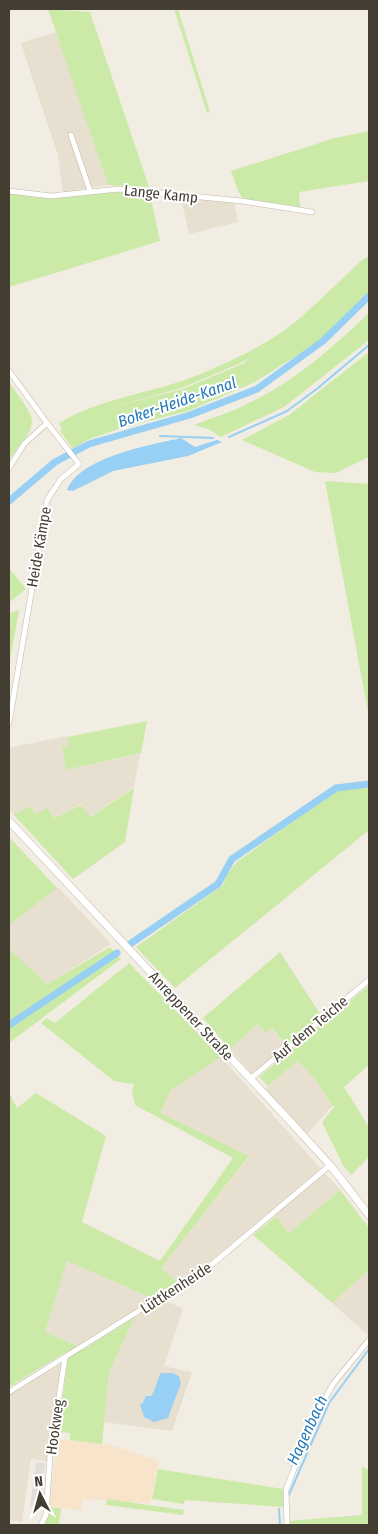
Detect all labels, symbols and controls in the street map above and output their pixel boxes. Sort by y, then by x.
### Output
street label: Lange Kamp [123,181,199,207]
water label: Boker-Heide-Kanal [115,373,239,431]
street label: Heide Kämpe [23,505,55,589]
street label: Anreppener Straße [145,968,237,1064]
street label: Auf dem Teiche [268,992,352,1066]
street label: Lüttkenheide [137,1258,215,1318]
water label: Hagenbach [283,1392,331,1468]
street label: Hookweg [42,1398,68,1456]
north arrow [15,1469,65,1519]
text: N [34,1473,44,1490]

